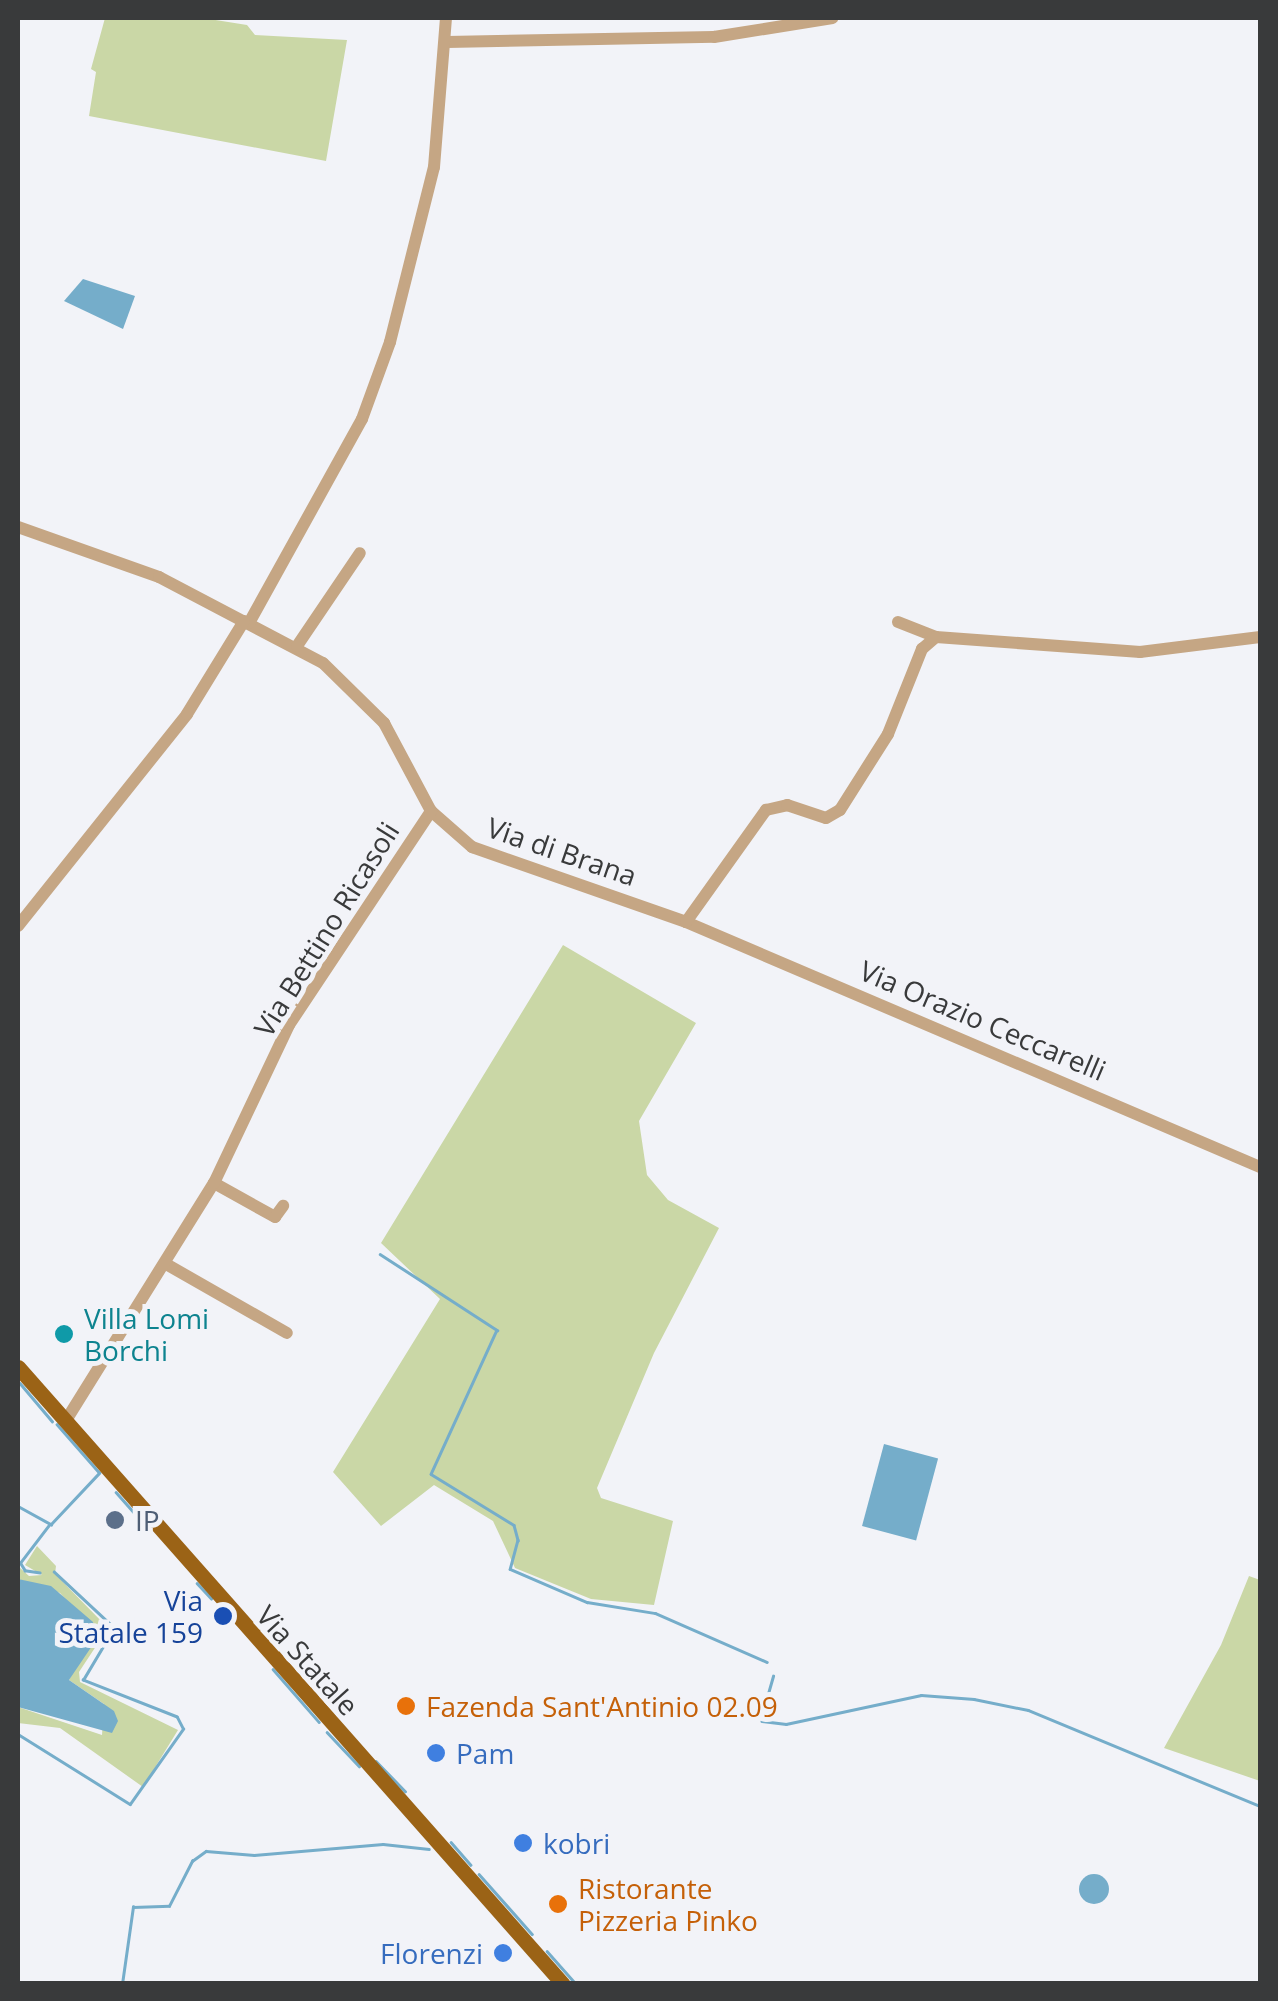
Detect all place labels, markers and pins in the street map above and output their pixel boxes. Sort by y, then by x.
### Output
place label: Villa Lomi Borchi [84,1301,209,1367]
marker: Villa Lomi Borchi [53,1323,75,1345]
place label: IP [135,1503,160,1537]
marker: IP [104,1509,126,1531]
place label: Via Statale 159 [58,1583,203,1649]
marker: Via Statale 159 [212,1605,234,1627]
place label: Fazenda Sant'Antinio 02.09 [426,1689,778,1723]
marker: Fazenda Sant'Antinio 02.09 [395,1695,417,1717]
place label: Pam [456,1736,514,1770]
marker: Pam [425,1742,447,1764]
place label: kobri [543,1826,610,1860]
marker: kobri [512,1832,534,1854]
place label: Ristorante Pizzeria Pinko [578,1871,758,1937]
marker: Ristorante Pizzeria Pinko [547,1893,569,1915]
place label: Florenzi [380,1936,483,1970]
marker: Florenzi [492,1942,514,1964]

